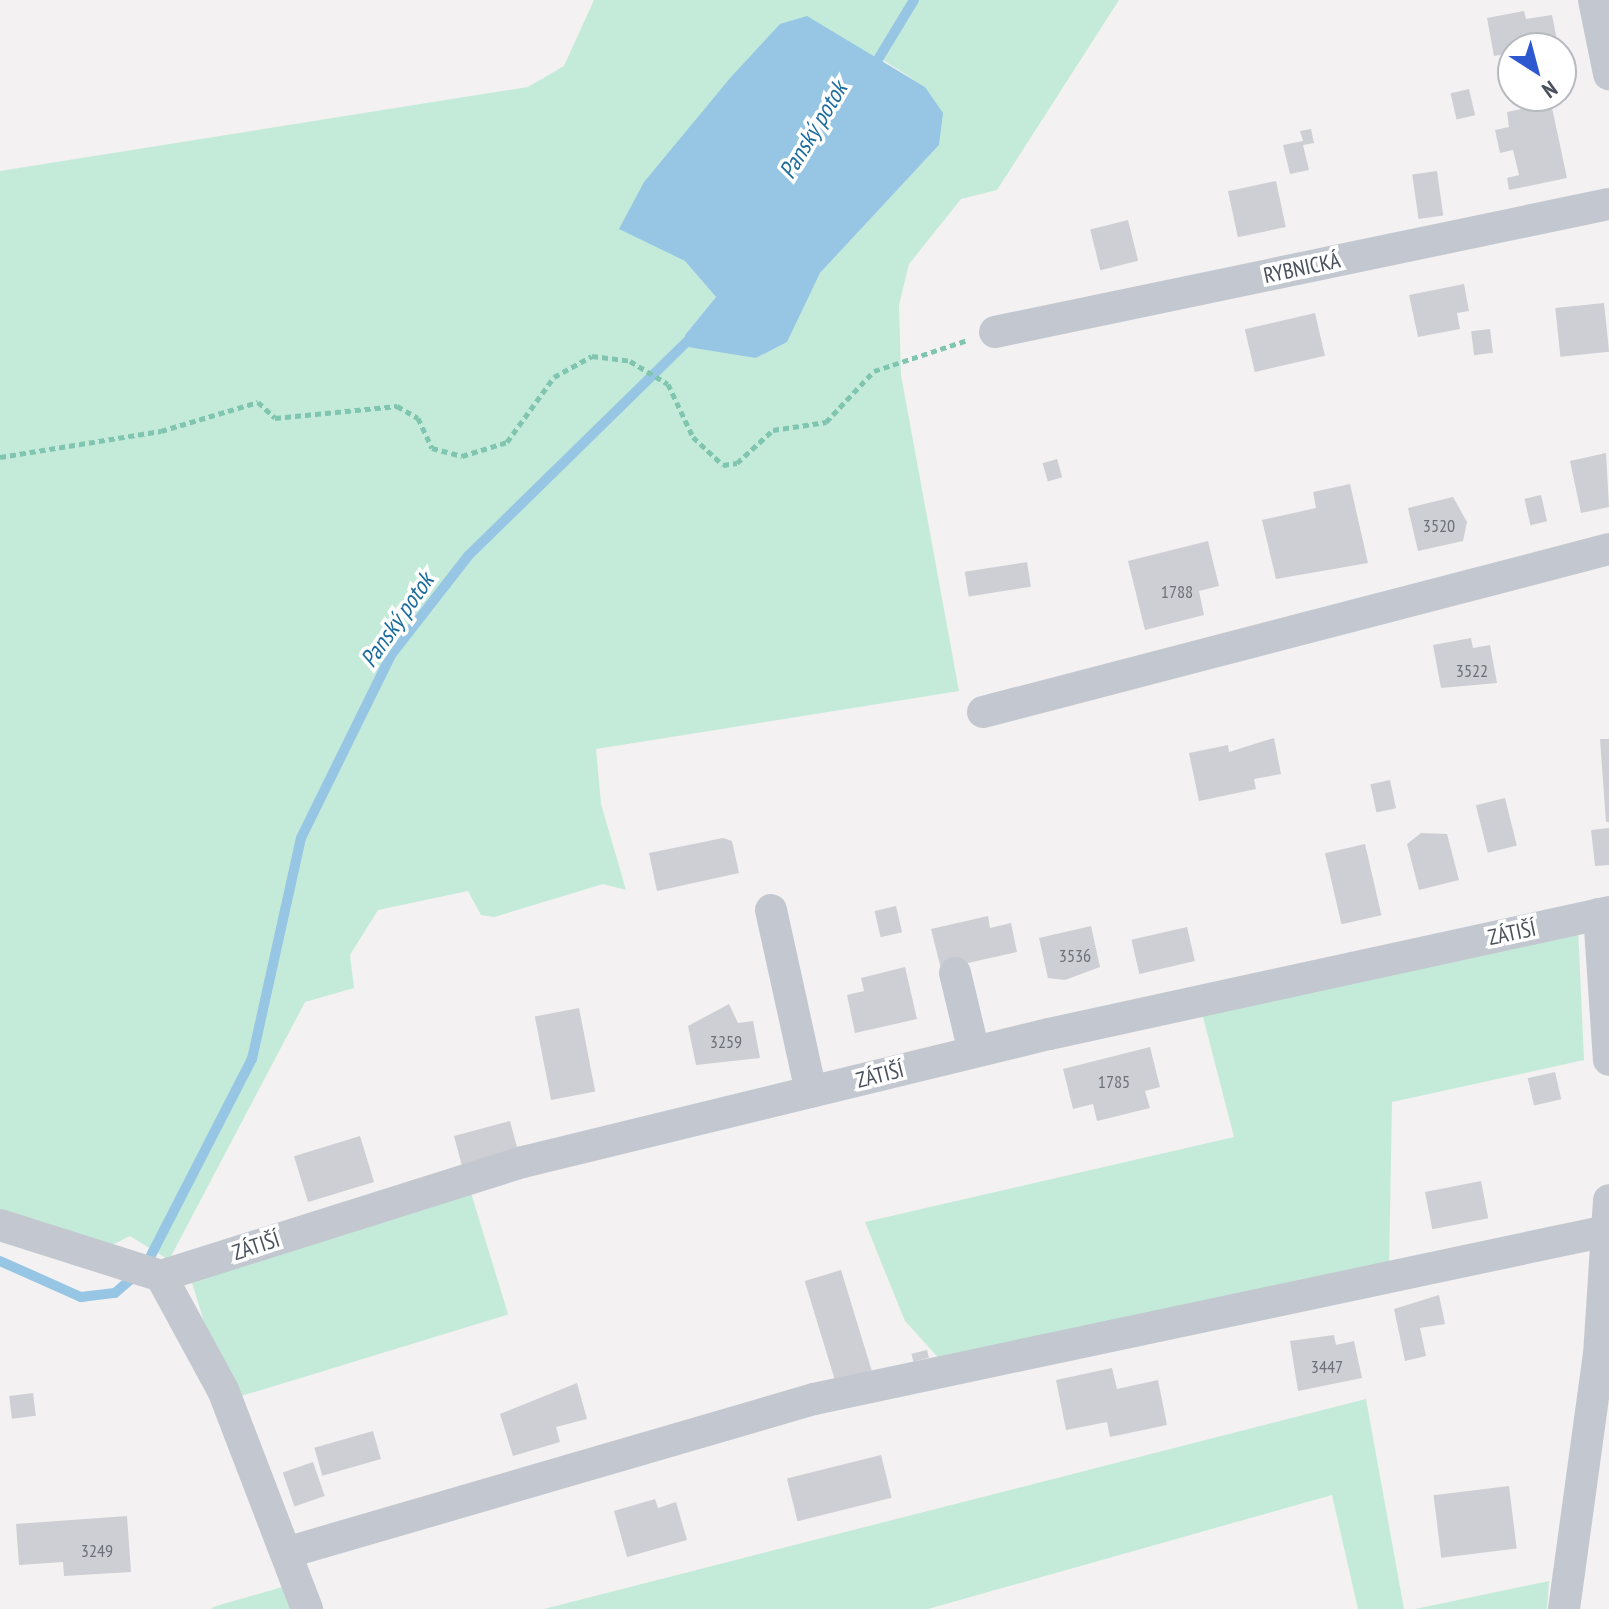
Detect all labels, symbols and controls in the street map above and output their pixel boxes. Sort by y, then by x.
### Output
north arrow [1497,32,1577,112]
text: N [1537,75,1563,105]
water label: Panský potok [773,76,853,184]
street label: RYBNICKÁ [1261,247,1343,289]
house number: 3520 [1423,515,1455,537]
water label: Panský potok [354,567,440,673]
house number: 1788 [1161,581,1193,603]
house number: 3522 [1456,660,1488,682]
street label: ZÁTIŠÍ [1486,915,1538,951]
house number: 3536 [1059,945,1091,967]
house number: 3259 [710,1031,742,1053]
street label: ZÁTIŠÍ [854,1056,906,1094]
house number: 1785 [1098,1071,1130,1093]
street label: ZÁTIŠÍ [229,1226,283,1266]
house number: 3447 [1311,1356,1343,1378]
house number: 3249 [81,1540,113,1562]

